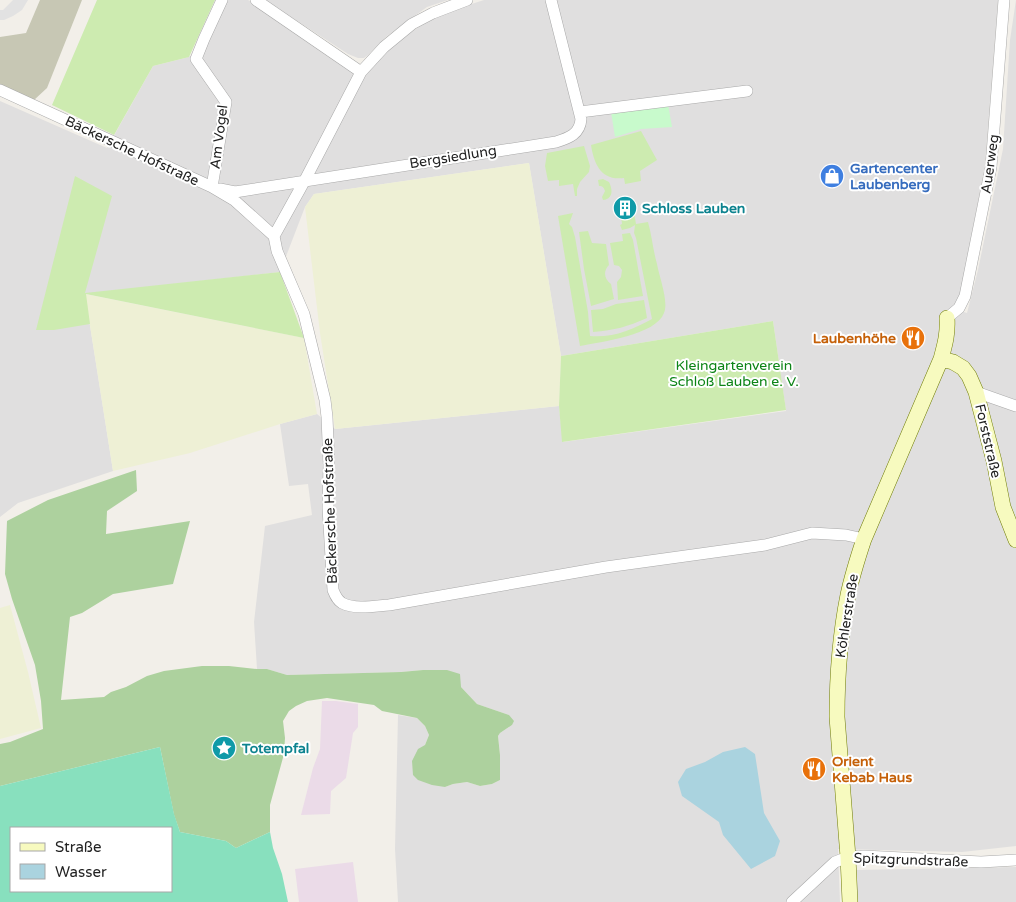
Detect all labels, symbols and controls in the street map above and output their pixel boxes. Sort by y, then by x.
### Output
street label: Am Vogel [207,104,231,170]
street label: Bäckersche Hofstraße [62,112,202,190]
street label: Auerweg [977,133,1003,195]
street label: Bergsiedlung [408,142,498,172]
place label: Gartencenter Laubenberg [850,160,938,193]
shop icon: Gartencenter Laubenberg [819,163,845,189]
building icon: Schloss Lauben [612,195,638,221]
place label: Schloss Lauben [642,200,745,217]
restaurant icon: Laubenhöhe [900,325,926,351]
place label: Laubenhöhe [813,330,896,347]
park label: Kleingartenverein Schloß Lauben e. V. [669,357,799,390]
street label: Forststraße [971,402,1005,480]
street label: Bäckersche Hofstraße [319,438,341,584]
street label: Köhlerstraße [832,573,862,659]
place icon: Totempfal [211,735,237,761]
place label: Totempfal [241,740,309,757]
place label: Orient Kebab Haus [832,753,912,786]
restaurant icon: Orient Kebab Haus [801,756,827,782]
legend [10,827,172,892]
text: Straße [55,838,101,856]
street label: Spitzgrundstraße [853,849,969,871]
text: Wasser [55,863,107,881]

